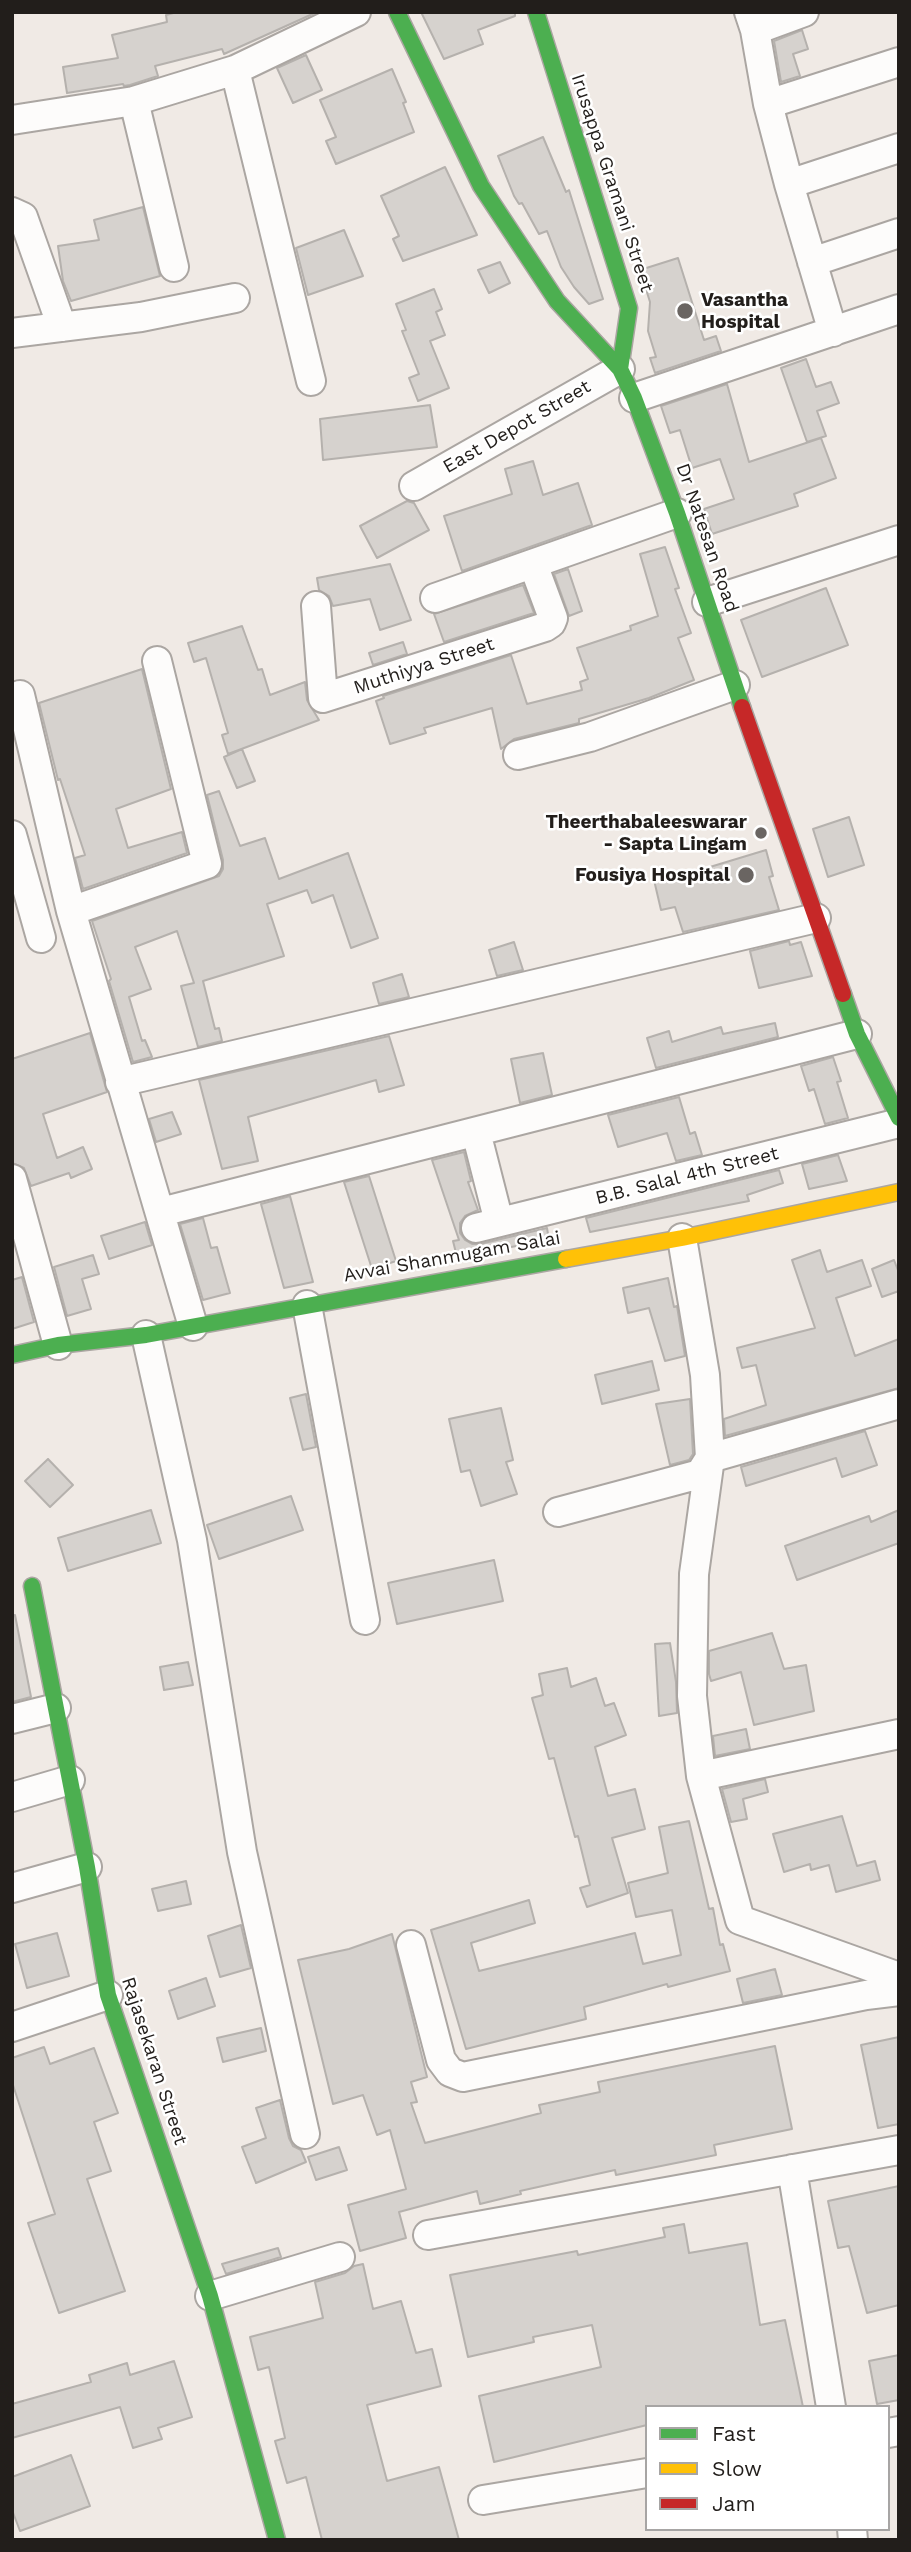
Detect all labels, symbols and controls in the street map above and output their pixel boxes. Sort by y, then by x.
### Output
street label: Irusappa Gramani Street [566,71,658,295]
place label: Vasantha Hospital [701,289,788,333]
marker: Vasantha Hospital [675,301,695,321]
street label: East Depot Street [439,375,595,479]
street label: Dr Natesan Road [671,460,743,616]
street label: Muthiyya Street [351,633,497,699]
place label: Theerthabaleeswarar - Sapta Lingam [546,811,747,855]
marker: Theerthabaleeswarar - Sapta Lingam [753,825,769,841]
place label: Fousiya Hospital [575,864,730,886]
marker: Fousiya Hospital [736,865,756,885]
street label: B.B. Salal 4th Street [593,1142,781,1210]
street label: Avvai Shanmugam Salai [342,1227,562,1287]
street label: Rajasekaran Street [116,1974,192,2148]
legend [645,2405,890,2531]
text: Fast [712,2421,756,2446]
text: Slow [712,2456,762,2481]
text: Jam [712,2491,755,2516]

